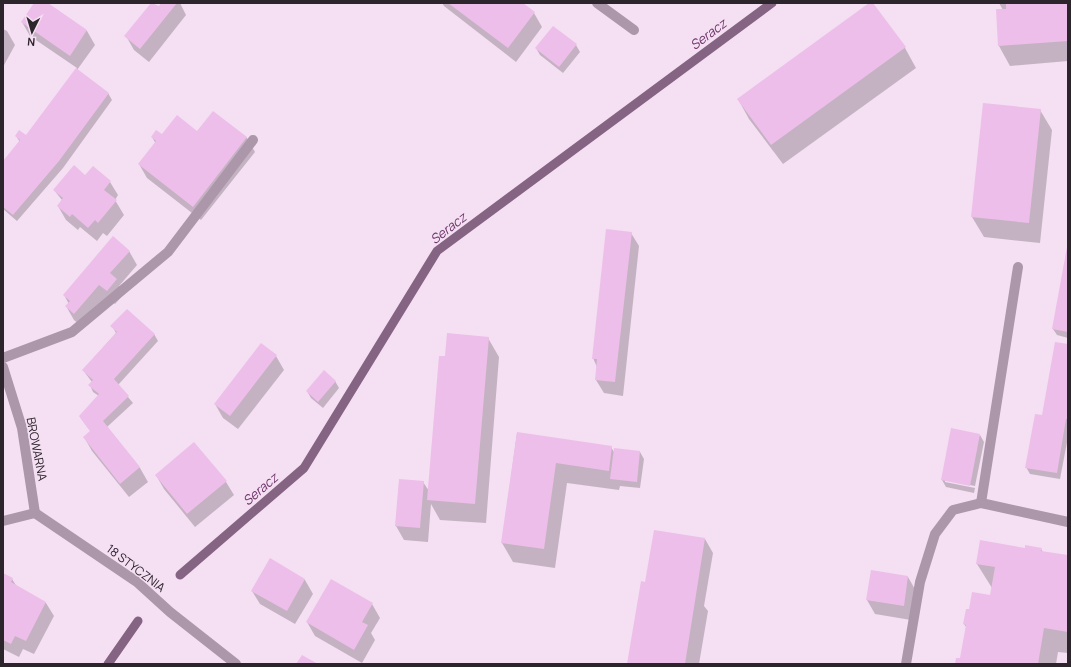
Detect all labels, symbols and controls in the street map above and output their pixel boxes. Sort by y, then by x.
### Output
north arrow [12,12,52,52]
water label: Seracz [686,13,732,54]
text: N [26,35,36,50]
water label: Seracz [426,207,471,248]
street label: BROWARNA [22,416,52,483]
water label: Seracz [238,467,283,509]
street label: 18 STYCZNIA [103,540,169,596]

